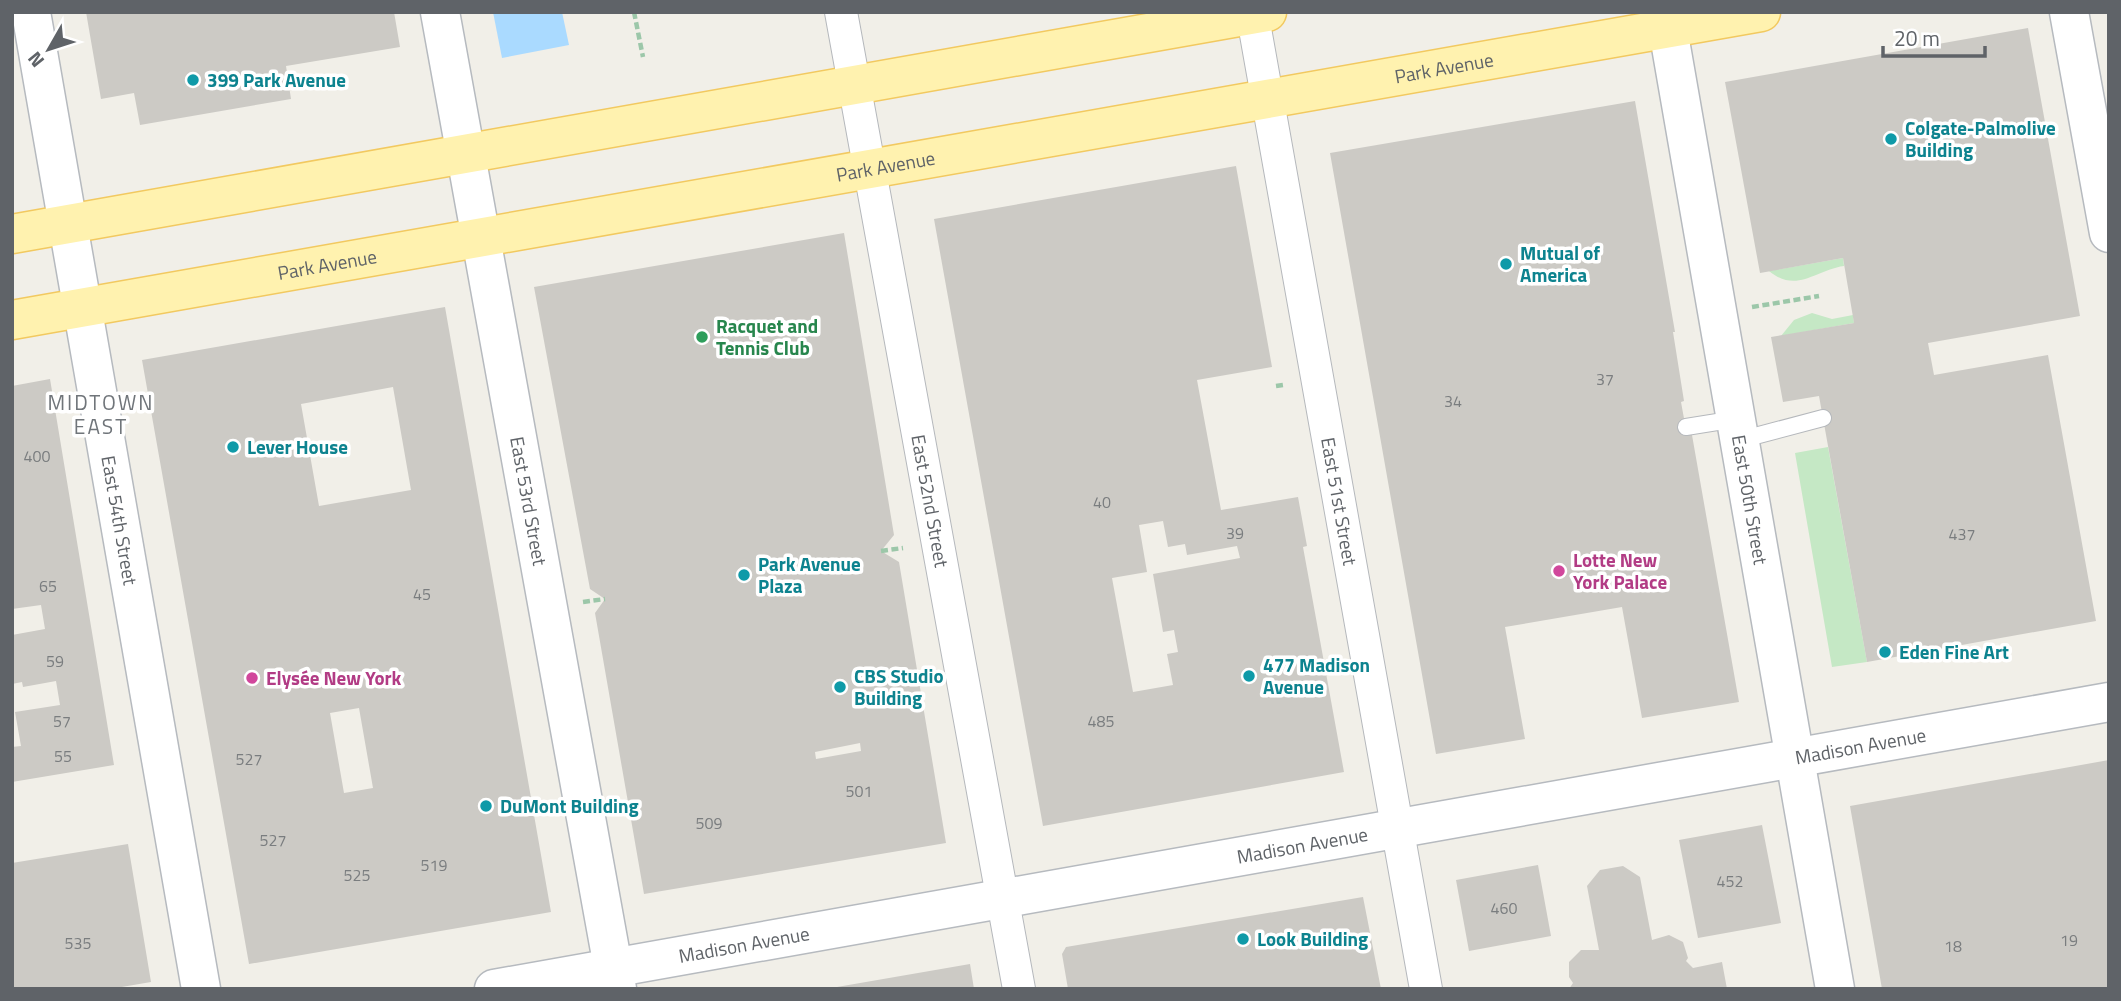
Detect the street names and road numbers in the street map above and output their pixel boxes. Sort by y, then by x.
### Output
street label: Park Avenue [1392,44,1496,90]
street label: Park Avenue [834,143,937,189]
street label: Park Avenue [275,241,379,287]
street label: East 52nd Street [904,432,957,570]
street label: East 50th Street [1725,433,1776,567]
street label: East 53rd Street [503,434,555,568]
street label: East 51st Street [1314,435,1365,568]
street label: East 54th Street [94,453,146,588]
street label: Madison Avenue [1793,720,1928,772]
street label: Madison Avenue [1234,819,1370,871]
street label: Madison Avenue [676,918,812,970]

